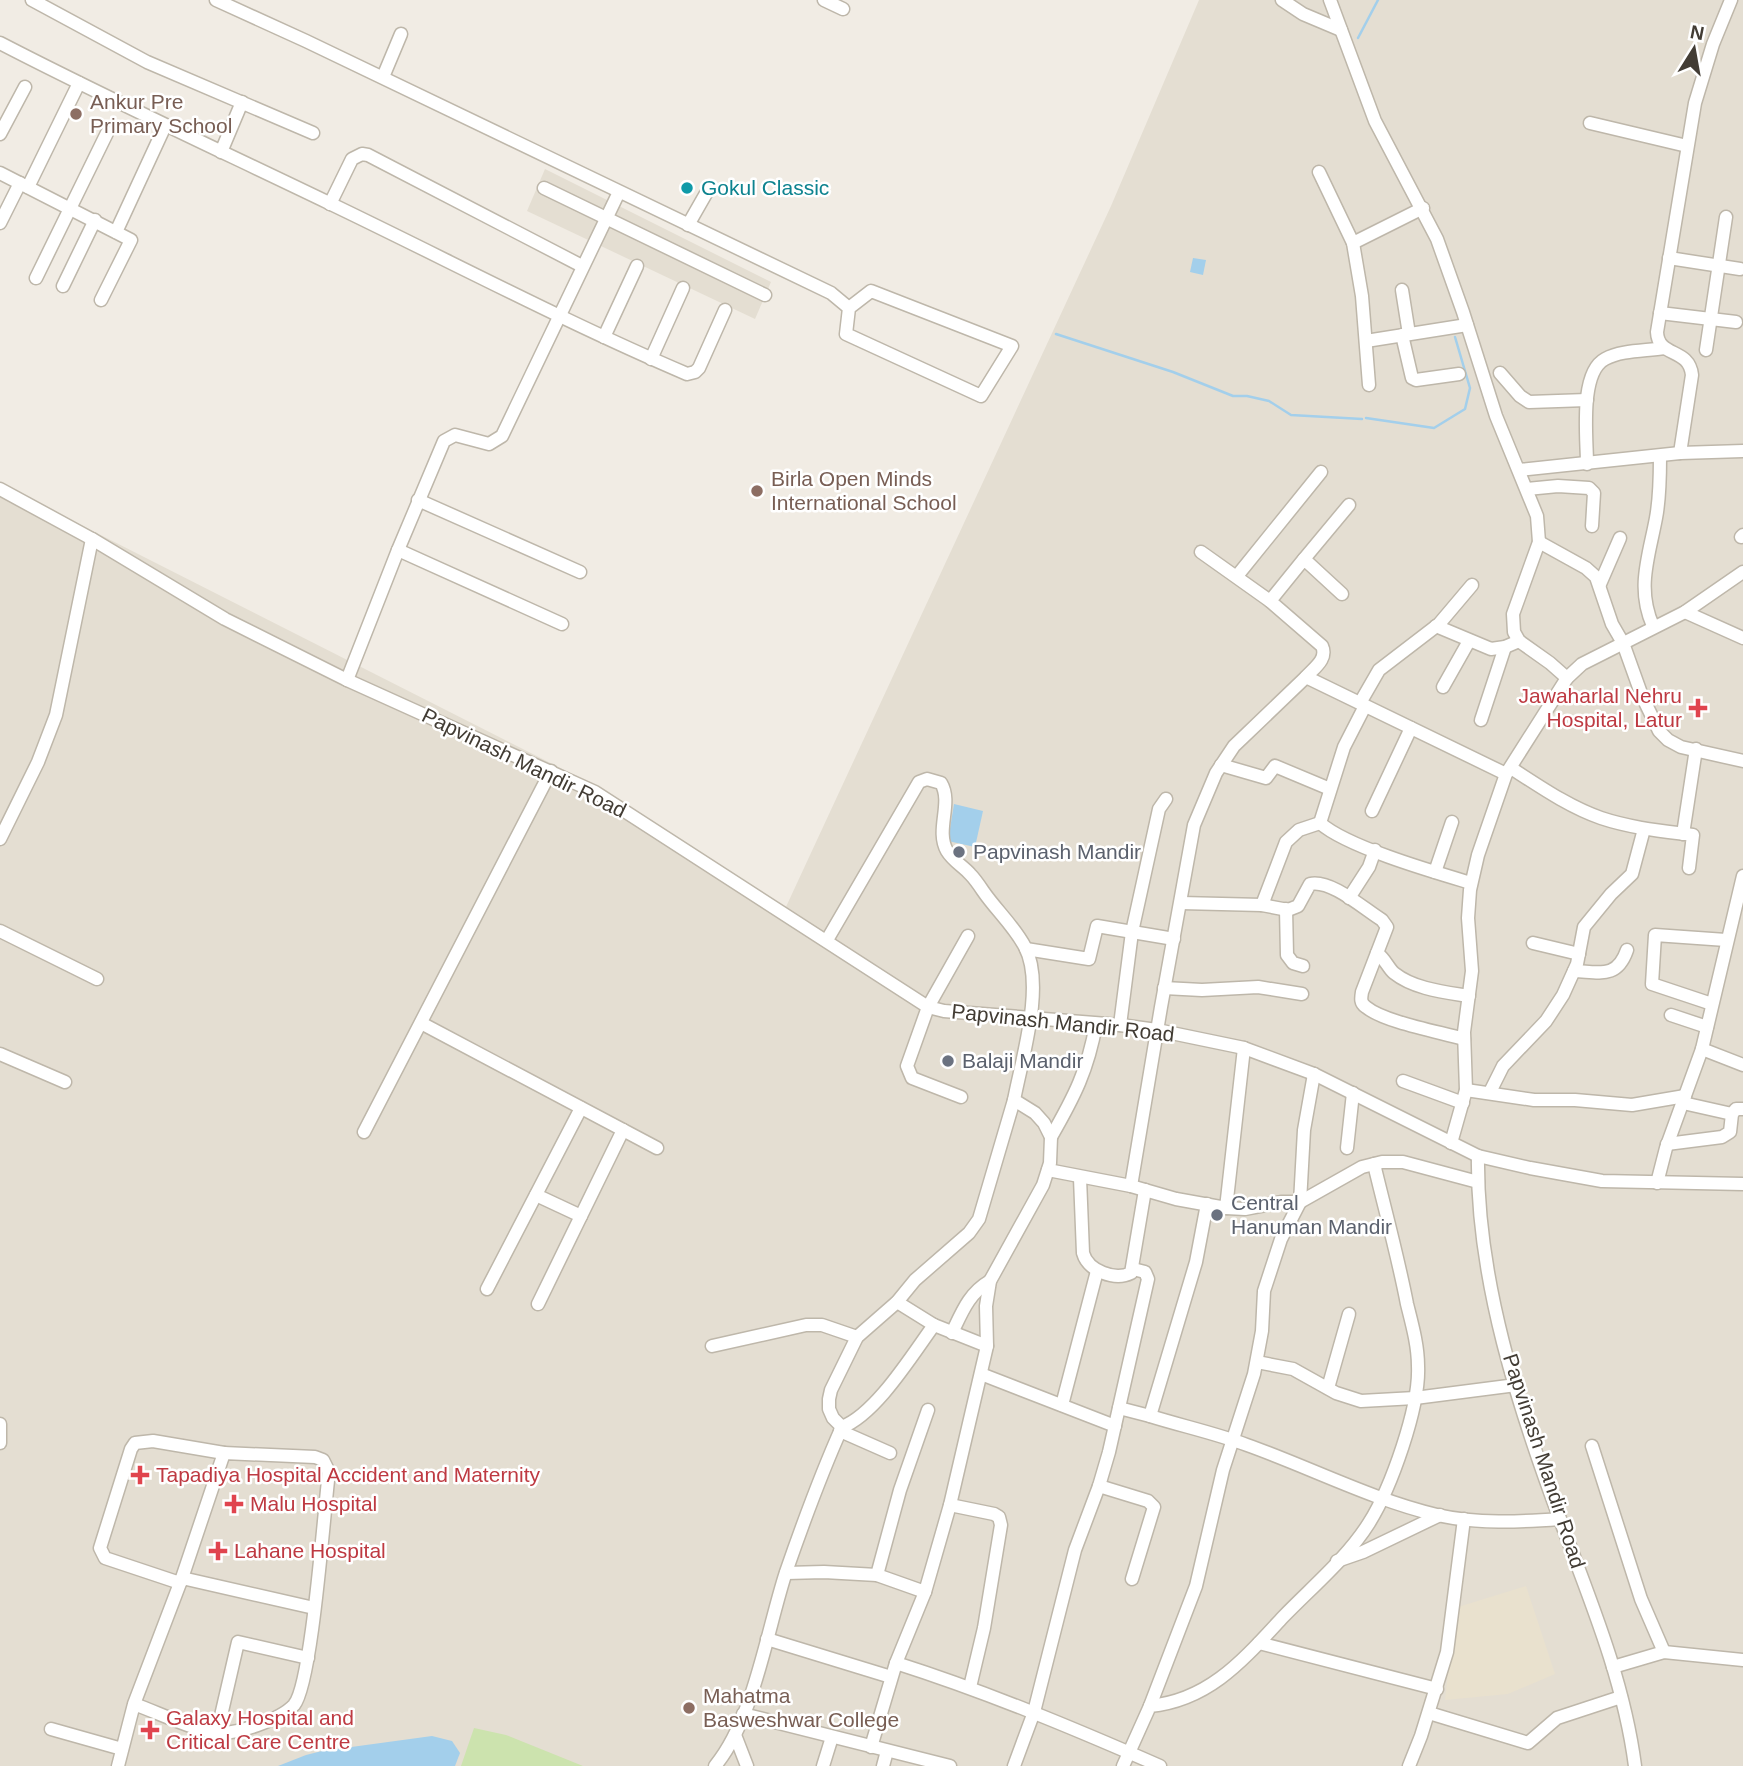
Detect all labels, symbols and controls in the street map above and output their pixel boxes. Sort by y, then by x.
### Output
north arrow [1659,14,1729,84]
text: N [1688,21,1706,44]
place label: Ankur Pre Primary School [90,90,232,137]
marker: Ankur Pre Primary School [68,106,84,122]
place label: Gokul Classic [701,176,829,199]
marker: Gokul Classic [679,180,695,196]
place label: Birla Open Minds International School [771,467,957,514]
marker: Birla Open Minds International School [749,483,765,499]
place label: Jawaharlal Nehru Hospital, Latur [1519,684,1682,731]
marker: Jawaharlal Nehru Hospital, Latur [1688,698,1708,718]
street label: Papvinash Mandir Road [418,703,630,822]
place label: Papvinash Mandir [973,840,1141,863]
marker: Papvinash Mandir [951,844,967,860]
street label: Papvinash Mandir Road [950,999,1176,1046]
place label: Balaji Mandir [962,1049,1083,1072]
marker: Balaji Mandir [940,1053,956,1069]
place label: Central Hanuman Mandir [1231,1191,1392,1238]
marker: Central Hanuman Mandir [1209,1207,1225,1223]
street label: Papvinash Mandir Road [1499,1351,1590,1571]
place label: Tapadiya Hospital Accident and Maternity [156,1463,541,1486]
marker: Tapadiya Hospital Accident and Maternity [130,1465,150,1485]
place label: Malu Hospital [250,1492,377,1515]
marker: Malu Hospital [224,1494,244,1514]
place label: Lahane Hospital [234,1539,386,1562]
marker: Lahane Hospital [208,1541,228,1561]
place label: Mahatma Basweshwar College [703,1684,899,1731]
marker: Mahatma Basweshwar College [681,1700,697,1716]
place label: Galaxy Hospital and Critical Care Centre [166,1706,354,1753]
marker: Galaxy Hospital and Critical Care Centre [140,1720,160,1740]

